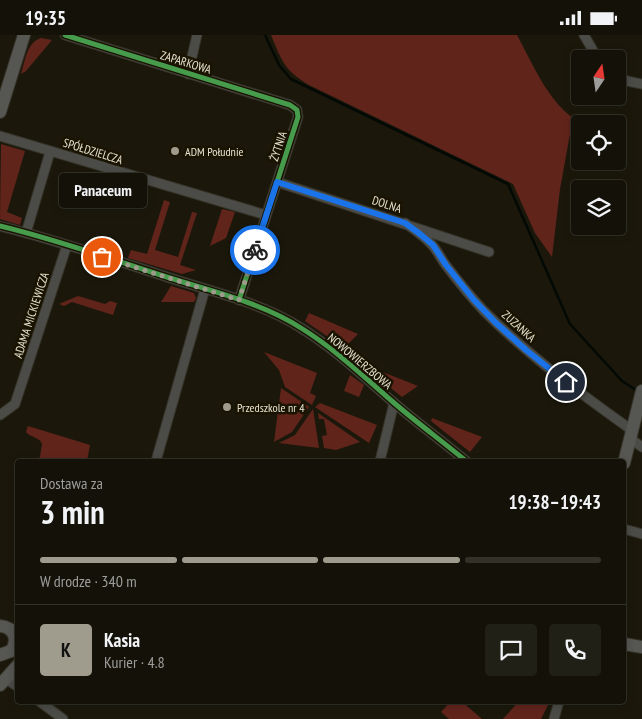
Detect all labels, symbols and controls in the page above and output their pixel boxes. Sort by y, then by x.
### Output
text: 19:35 [25,6,66,30]
street label: ZAPARKOWA [159,47,214,77]
north arrow [571,50,626,105]
map controls [571,50,626,235]
button: locate [571,115,626,170]
street label: ŻYTNIA [266,129,290,163]
street label: SPÓŁDZIELCZA [61,135,125,167]
place label: ADM Południe [185,144,243,159]
marker: ADM Południe [169,145,181,157]
callout: Panaceum [58,172,146,207]
text: Panaceum [74,180,132,200]
button: layers [571,180,626,235]
street label: DOLNA [370,192,404,216]
courier [230,225,280,275]
pin [81,236,123,278]
icon: bike [241,236,269,264]
icon: bag [88,243,116,271]
street label: ADAMA MICKIEWICZA [10,270,52,360]
street label: ZUZANKA [499,307,539,345]
street label: NOWOWIERZBOWA [325,330,395,392]
pin [545,361,587,403]
icon: home [552,368,580,396]
place label: Przedszkole nr 4 [237,400,305,415]
marker: Przedszkole nr 4 [221,401,233,413]
text: Dostawa za [40,473,103,493]
text: 19:38–19:43 [508,490,601,514]
text: 3 min [40,491,105,533]
text: W drodze · 340 m [40,571,137,591]
button: chat [485,624,537,676]
button: phone [549,624,601,676]
text: Kasia [104,628,140,652]
text: K [61,638,71,662]
text: Kurier · 4.8 [104,652,165,672]

